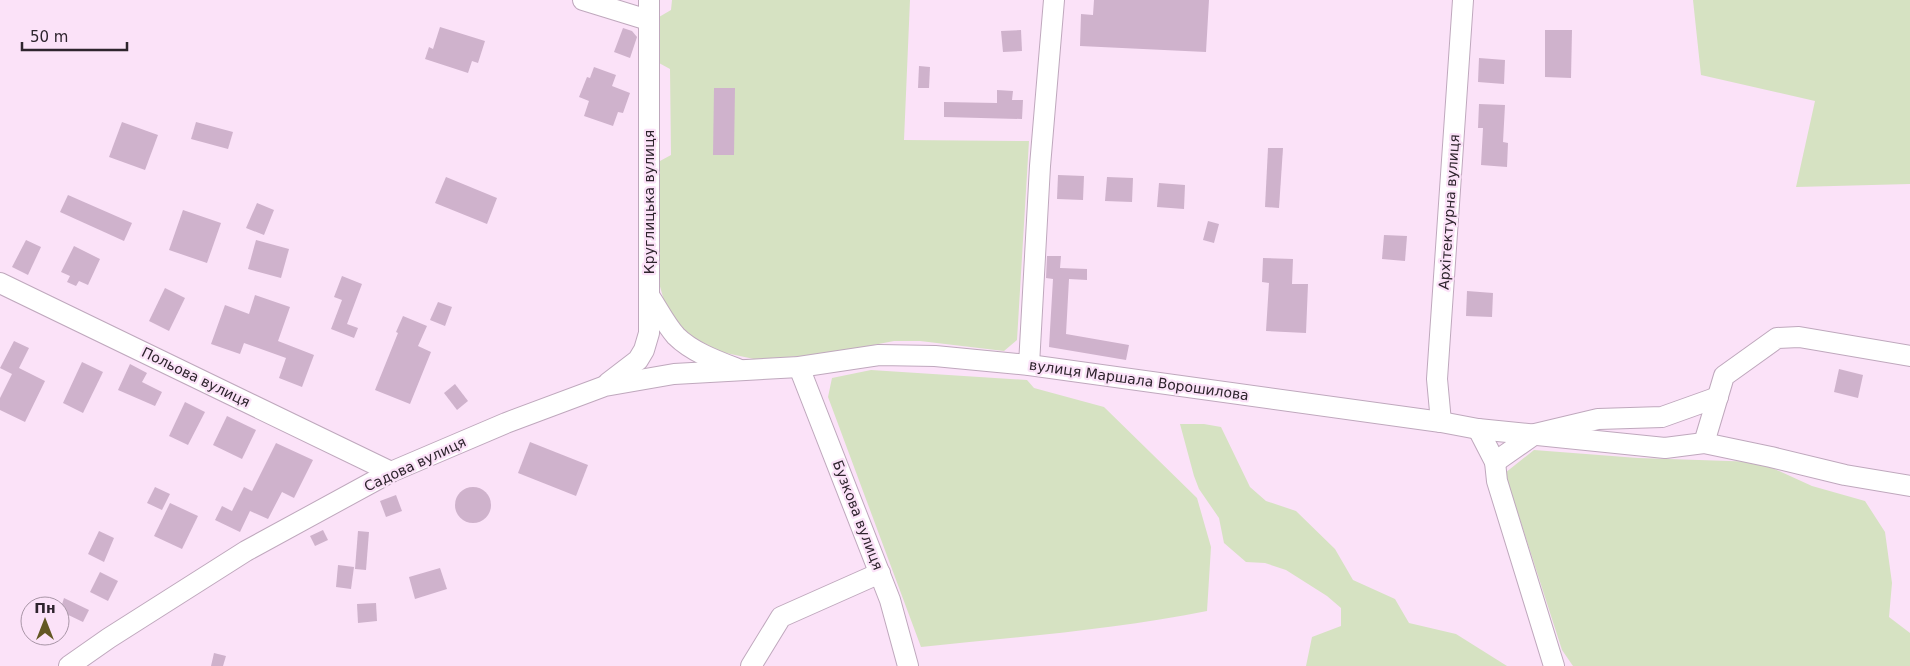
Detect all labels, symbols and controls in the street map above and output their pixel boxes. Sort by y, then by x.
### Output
scale bar [22,20,128,52]
text: 50 m [30,28,68,46]
street label: Круглицька вулиця [641,130,657,274]
street label: Архітектурна вулиця [1436,134,1462,290]
street label: Польова вулиця [139,344,253,410]
street label: вулиця Маршала Ворошилова [1028,357,1250,403]
street label: Садова вулиця [362,433,468,495]
street label: Бузкова вулиця [830,458,886,572]
north arrow [20,596,70,646]
text: Пн [34,600,56,616]

